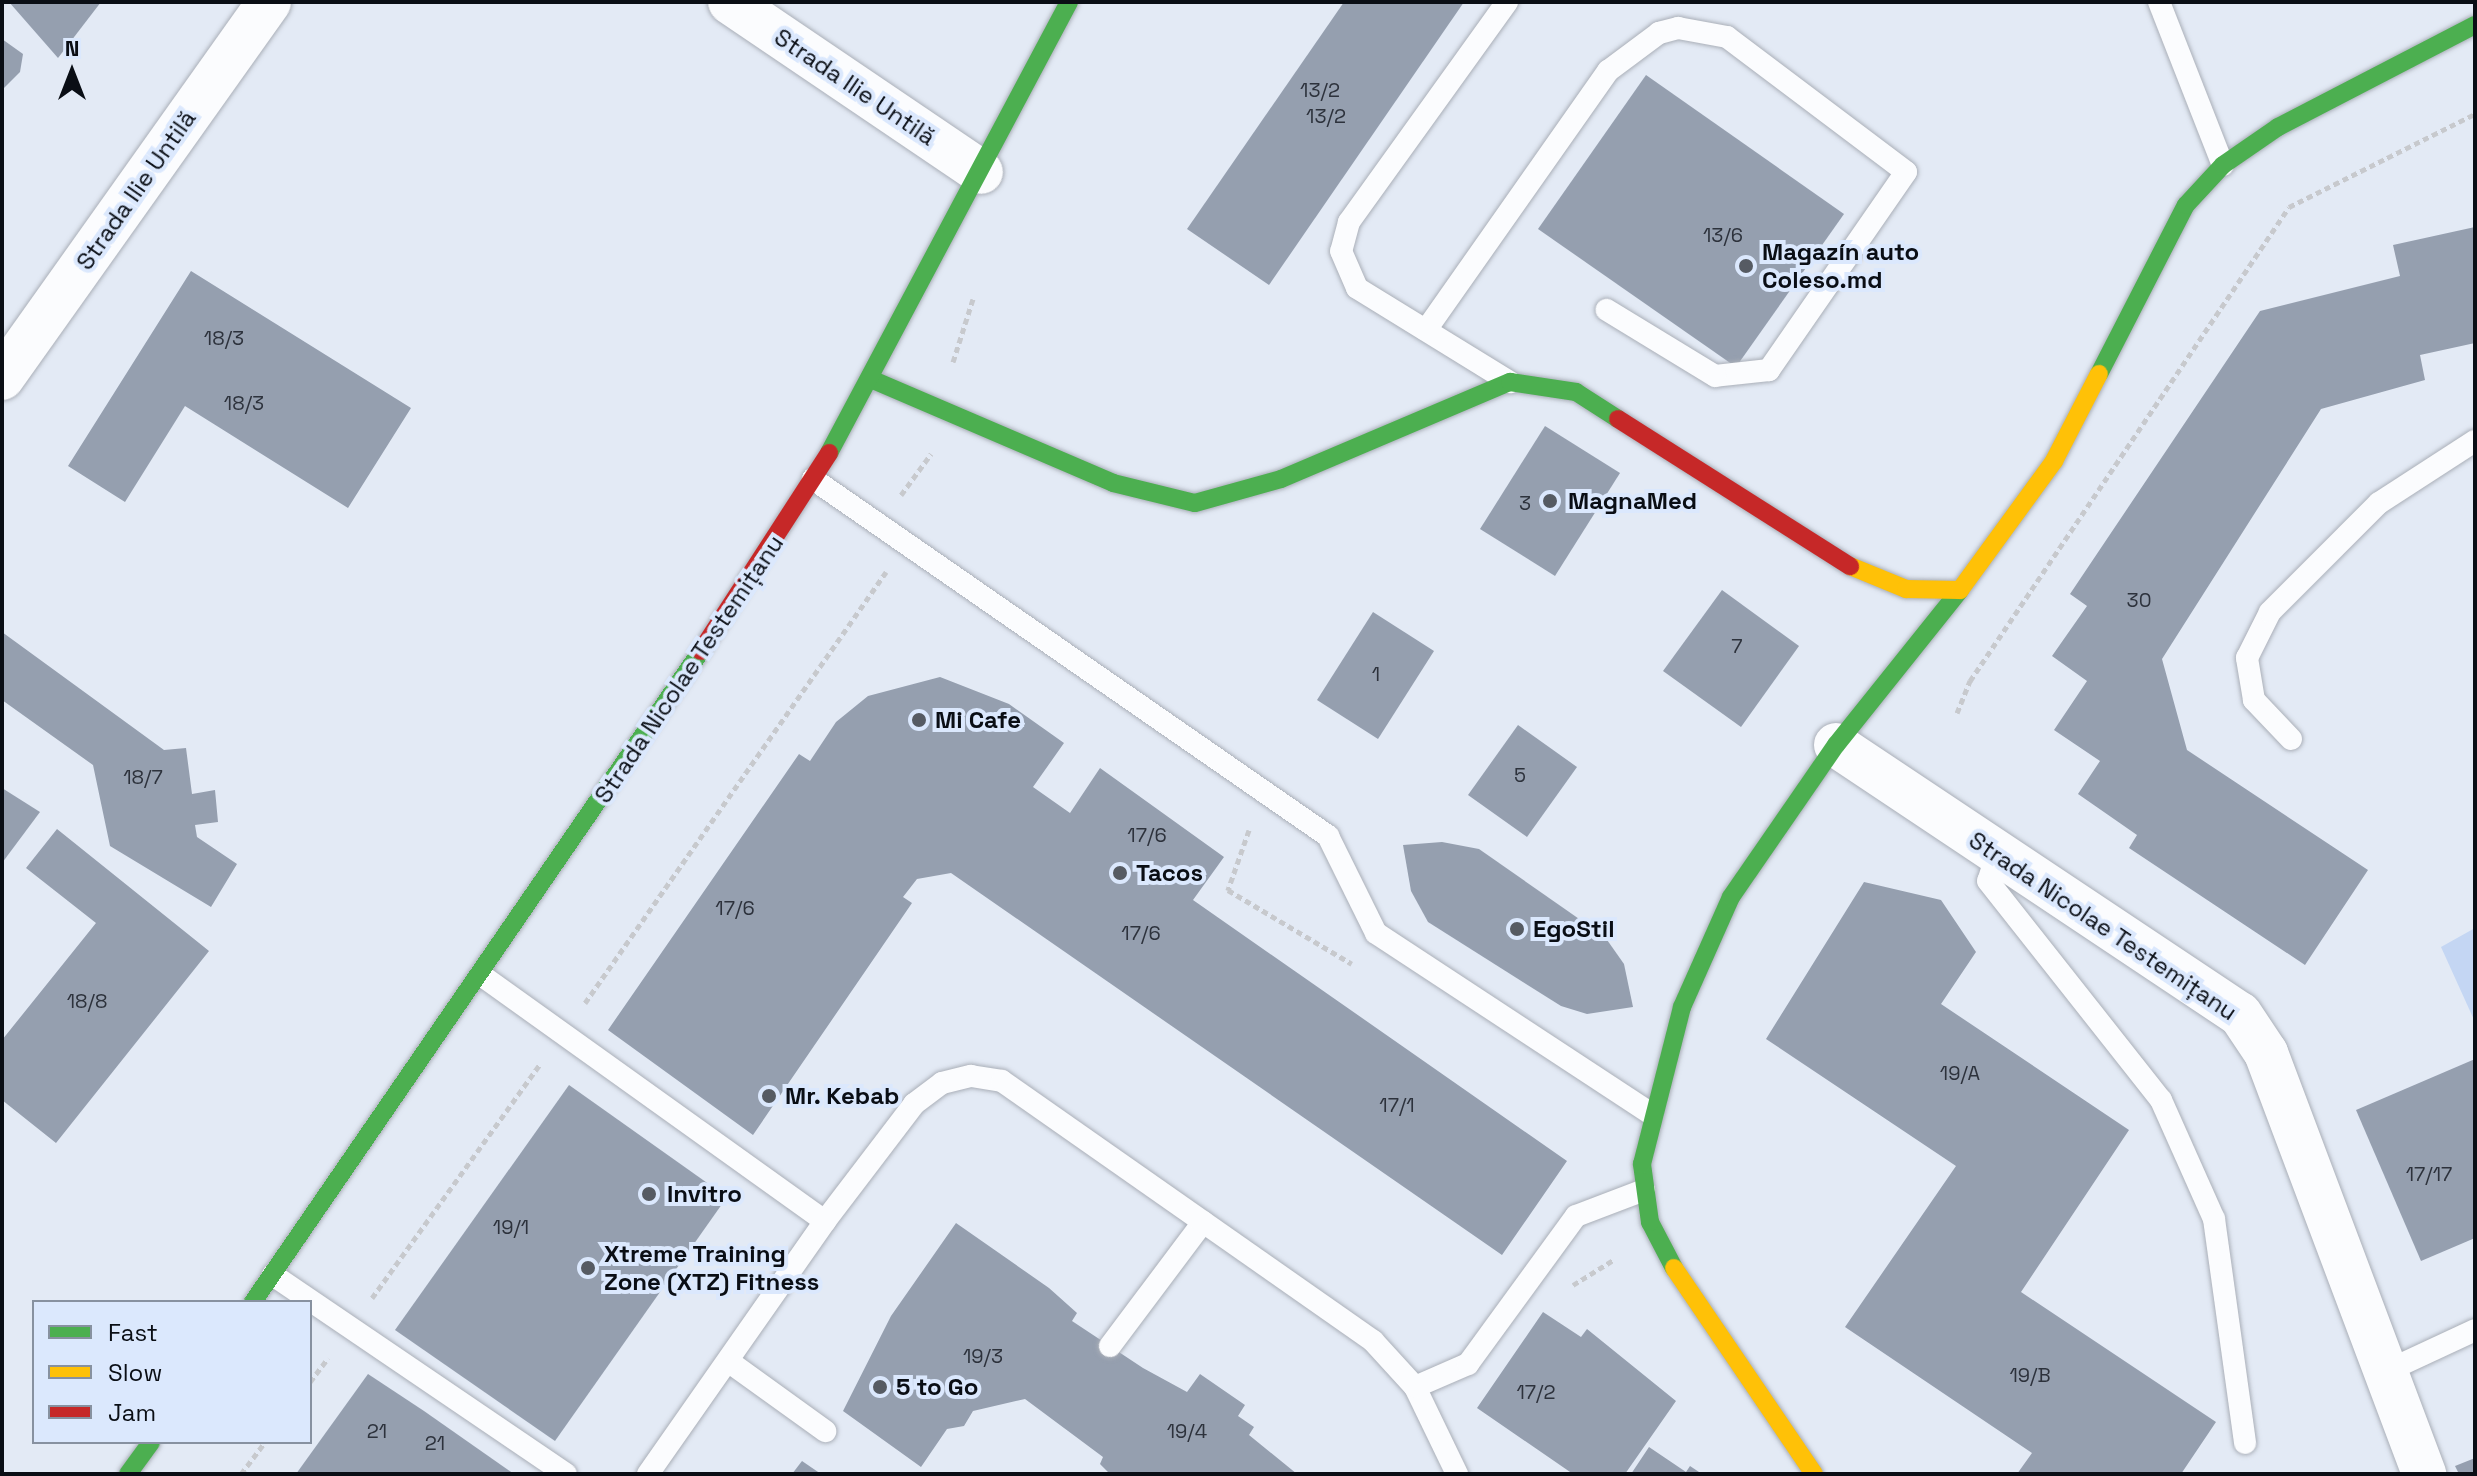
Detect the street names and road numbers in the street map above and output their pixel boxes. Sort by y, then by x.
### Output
street label: Strada Ilie Untilă [769,22,941,152]
street label: Strada Ilie Untilă [70,105,202,275]
street label: Strada Nicolae Testemițanu [588,529,790,809]
street label: Strada Nicolae Testemițanu [1963,825,2243,1027]

